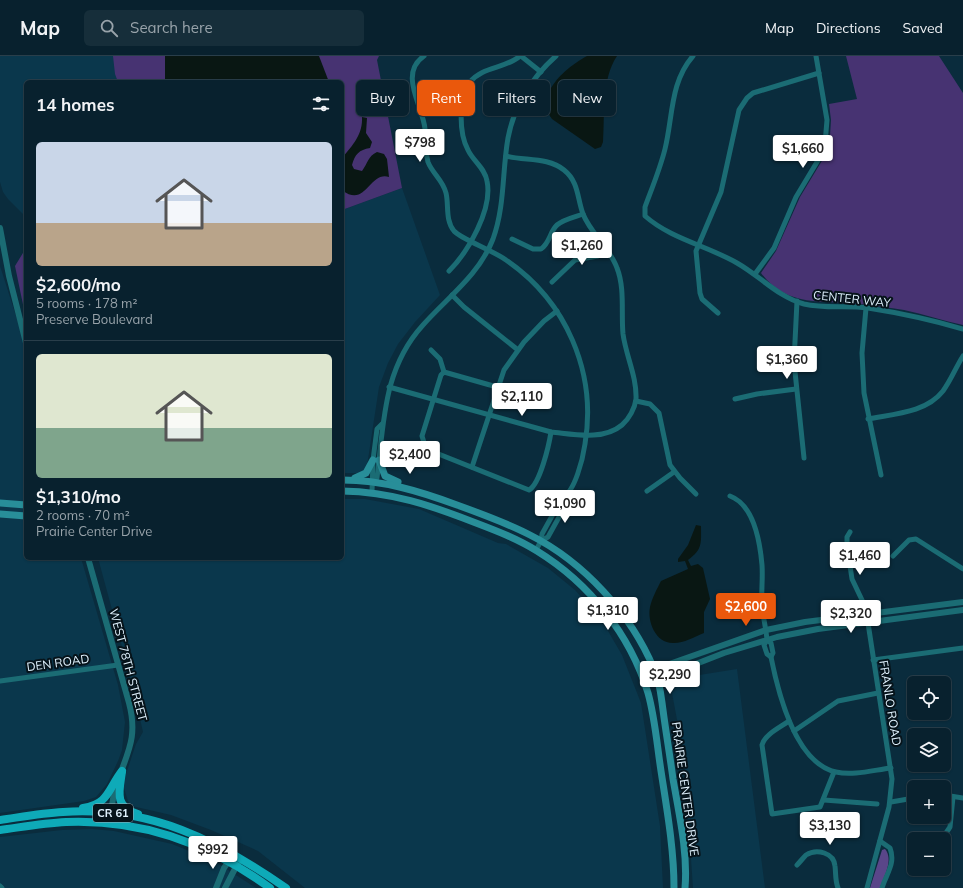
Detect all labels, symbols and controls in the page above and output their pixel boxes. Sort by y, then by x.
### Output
search box [84,10,364,46]
text: Map [20,16,60,40]
icon: search [98,17,120,39]
text: Search here [130,18,213,37]
text: Map [765,19,794,37]
text: Directions [816,19,881,37]
text: Saved [903,19,943,37]
chip: Buy [356,80,409,116]
chip: Rent [417,80,475,116]
chip: Filters [483,80,550,116]
chip: New [558,80,616,116]
icon: filters [310,93,332,115]
text: 14 homes [36,94,115,115]
pin: $798 [396,129,444,163]
text: $798 [404,134,436,150]
pin: $1,660 [770,135,836,169]
text: $1,660 [782,140,824,156]
icon: home [148,168,220,240]
pin: $1,260 [549,232,615,266]
text: $1,260 [561,237,603,253]
text: $2,600/mo [36,274,121,295]
street label: CENTER WAY [812,287,892,310]
text: 5 rooms · 178 m² [36,295,137,311]
text: Preserve Boulevard [36,311,153,327]
pin: $1,360 [754,346,820,380]
text: $1,360 [766,351,808,367]
icon: home [148,380,220,452]
pin: $2,110 [489,383,555,417]
text: $2,110 [501,388,543,404]
pin: $2,400 [377,441,443,475]
text: $2,400 [389,446,431,462]
text: $1,310/mo [36,486,121,507]
pin: $1,090 [532,490,598,524]
text: $1,090 [544,495,586,511]
text: 2 rooms · 70 m² [36,507,130,523]
text: Prairie Center Drive [36,523,152,539]
pin: $1,460 [827,542,893,576]
text: $1,460 [839,547,881,563]
pin: $2,600 [713,593,779,627]
pin: $1,310 [575,597,641,631]
text: $2,600 [725,598,767,614]
pin: $2,320 [818,600,884,634]
text: $1,310 [587,602,629,618]
text: $2,320 [830,605,872,621]
street label: WEST 78TH STREET [106,607,151,724]
street label: DEN ROAD [26,651,90,674]
street label: FRANLO ROAD [876,659,905,747]
pin: $2,290 [637,661,703,695]
text: $2,290 [649,666,691,682]
map controls [907,676,951,876]
button: locate [907,676,951,720]
street label: PRAIRIE CENTER DRIVE [669,721,702,857]
button: layers [907,728,951,772]
button: + [907,780,951,824]
road number: CR 61 [93,804,133,822]
pin: $3,130 [797,812,863,846]
text: $3,130 [809,817,851,833]
button: − [907,832,951,876]
pin: $992 [189,836,237,870]
text: $992 [197,841,229,857]

